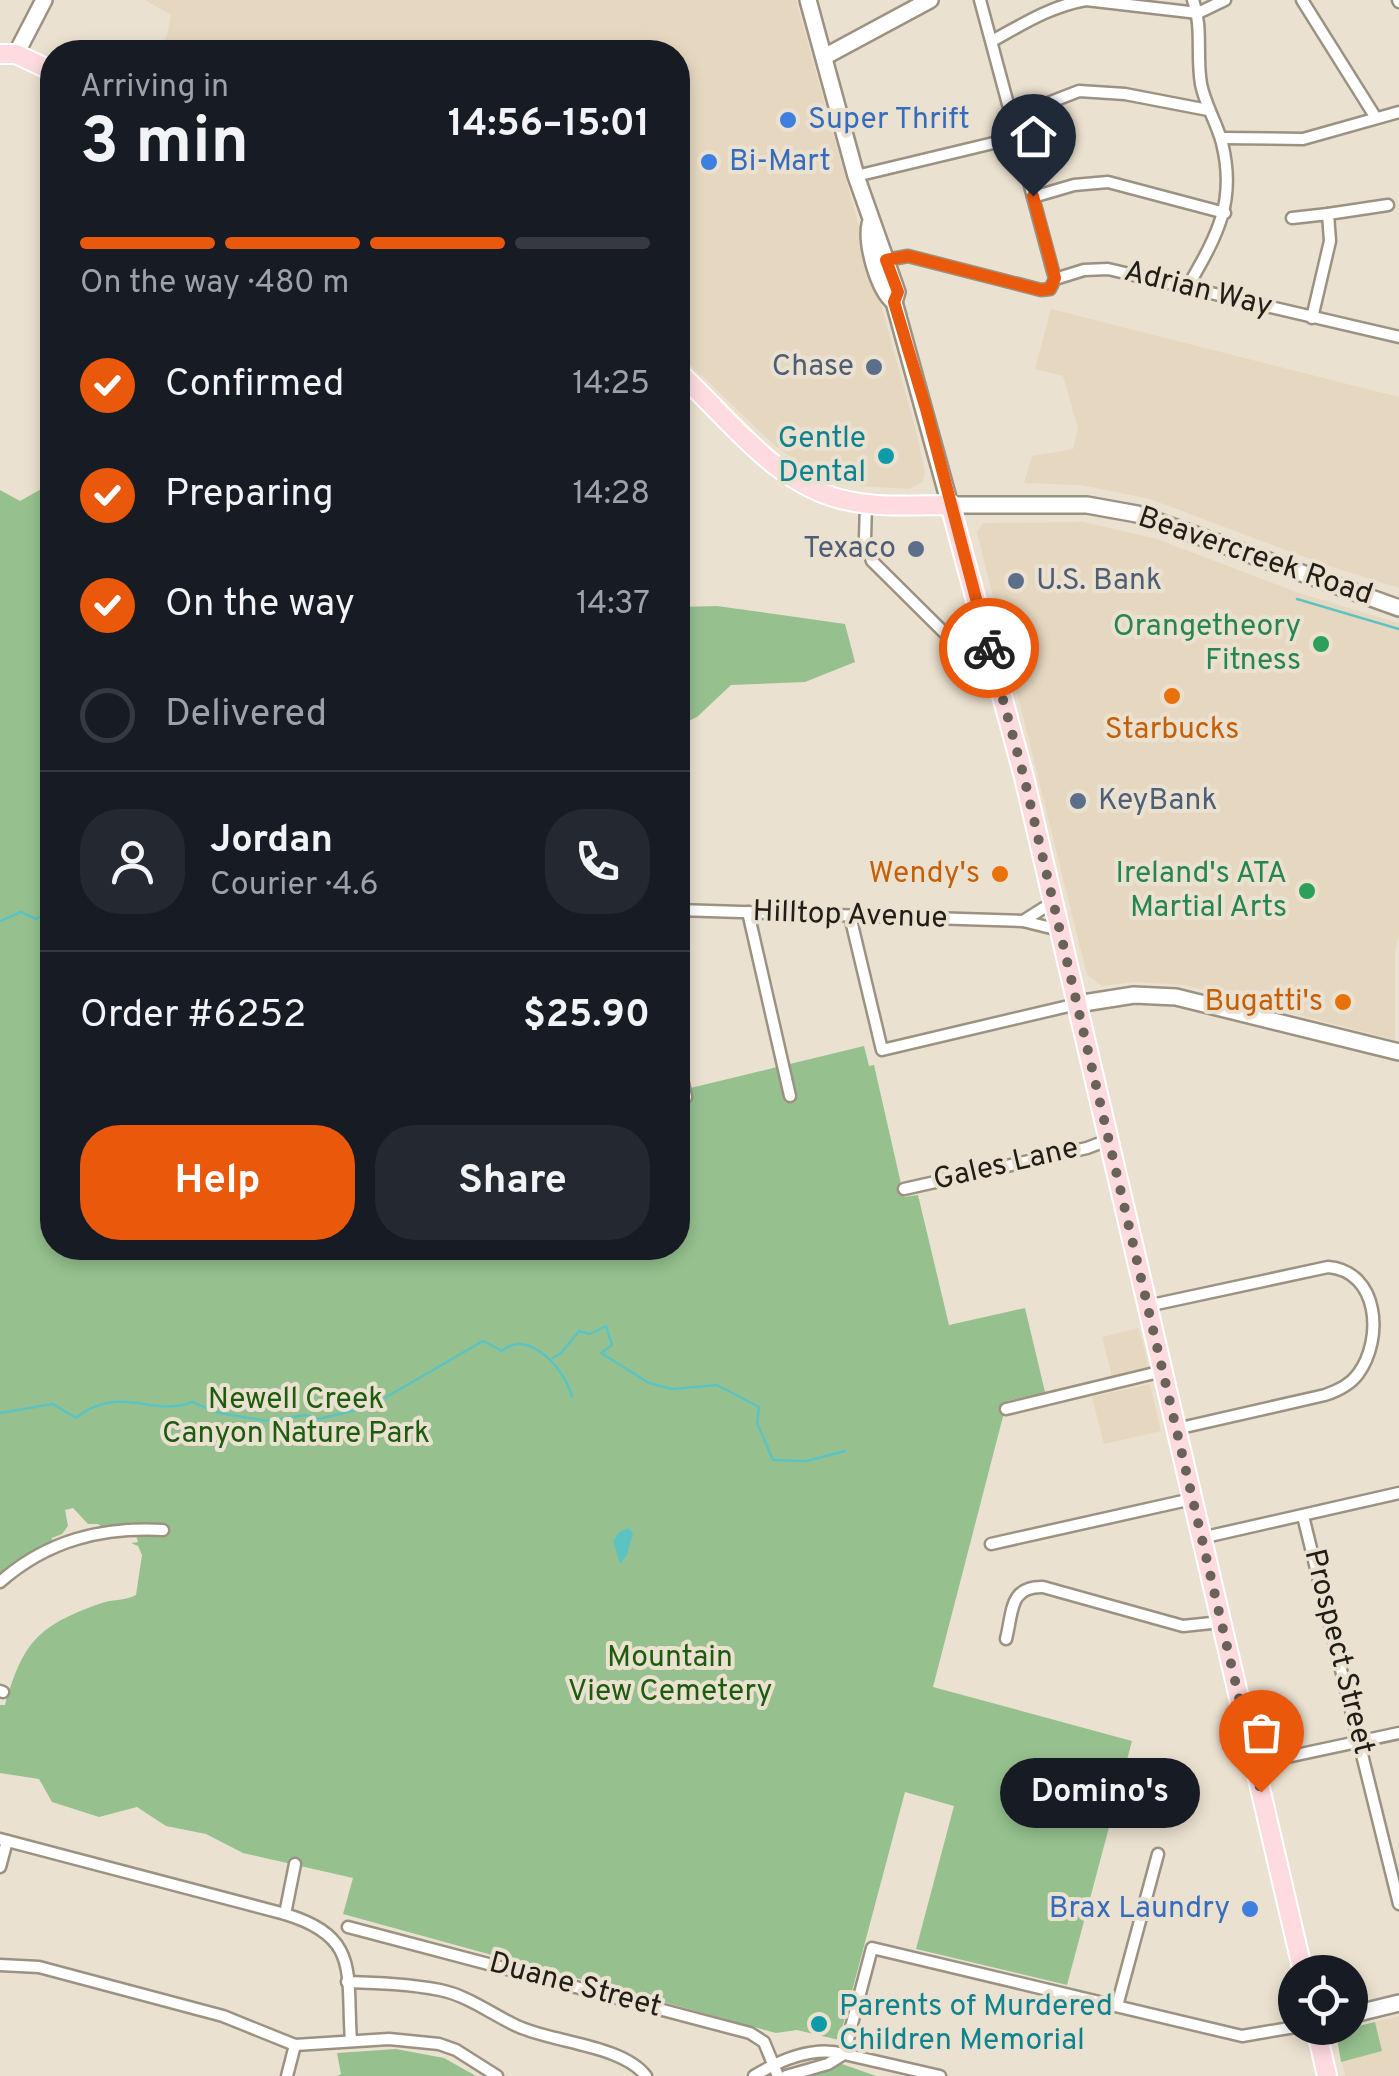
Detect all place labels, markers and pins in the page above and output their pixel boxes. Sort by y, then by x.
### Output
pin [991,94,1076,197]
place label: Super Thrift [808,102,970,139]
marker: Super Thrift [777,109,799,131]
place label: Bi-Mart [729,144,831,181]
marker: Bi-Mart [698,151,720,173]
place label: Chase [772,349,854,386]
marker: Chase [863,356,885,378]
place label: Gentle Dental [778,421,866,492]
marker: Gentle Dental [875,445,897,467]
place label: Texaco [803,531,896,568]
marker: Texaco [905,538,927,560]
place label: U.S. Bank [1036,563,1162,600]
marker: U.S. Bank [1005,570,1027,592]
place label: Orangetheory Fitness [1113,609,1301,680]
marker: Orangetheory Fitness [1310,633,1332,655]
marker: Starbucks [1161,685,1183,707]
place label: Starbucks [1105,712,1239,749]
place label: KeyBank [1098,783,1217,820]
marker: KeyBank [1067,790,1089,812]
place label: Wendy's [868,856,980,893]
place label: Ireland's ATA Martial Arts [1116,856,1287,927]
marker: Wendy's [989,863,1011,885]
marker: Ireland's ATA Martial Arts [1296,880,1318,902]
place label: Bugatti's [1204,984,1323,1021]
marker: Bugatti's [1332,991,1354,1013]
pin [1219,1690,1304,1793]
callout: Domino's [1001,1757,1201,1827]
place label: Brax Laundry [1049,1891,1230,1928]
marker: Brax Laundry [1239,1898,1261,1920]
place label: Parents of Murdered Children Memorial [839,1989,1113,2060]
marker: Parents of Murdered Children Memorial [808,2013,830,2035]

